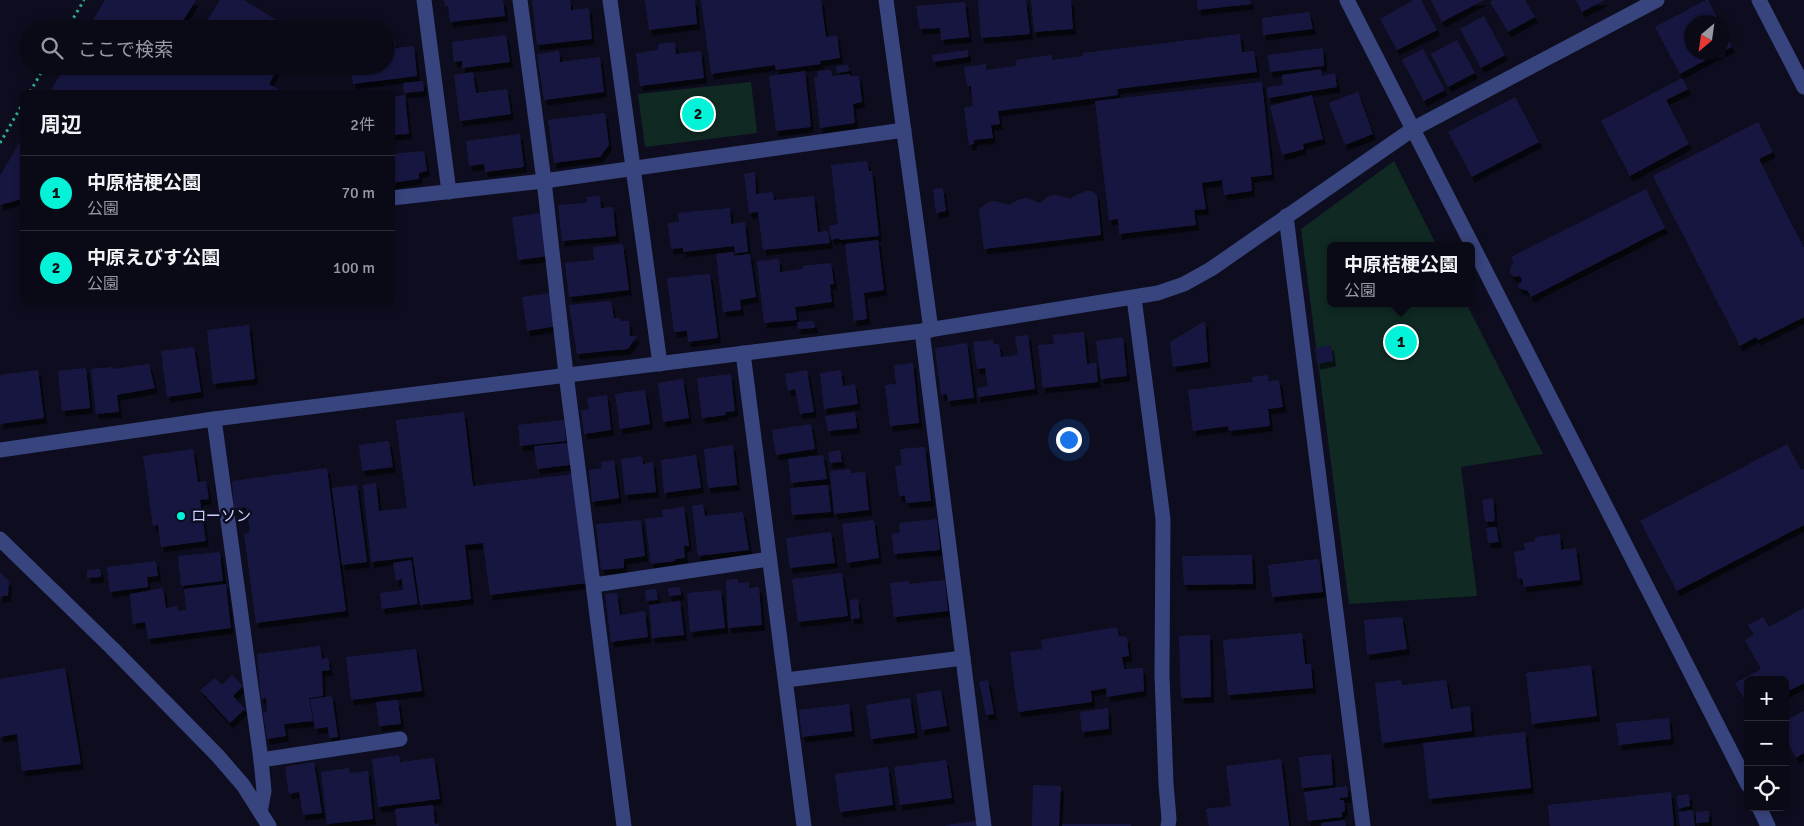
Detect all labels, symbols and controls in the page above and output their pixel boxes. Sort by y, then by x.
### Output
north arrow [1684,15,1729,60]
search box [20,20,395,75]
icon: search [38,34,66,62]
text: ここで検索 [78,38,173,62]
pin: 2 [682,95,714,133]
text: 周辺 [40,112,82,138]
text: 2件 [350,115,375,135]
text: 中原桔梗公園 [87,171,201,195]
text: 1 [52,183,60,203]
text: 70 m [341,183,375,203]
text: 公園 [87,199,119,219]
popup [1327,242,1475,307]
text: 中原えびす公園 [87,246,220,270]
text: 中原桔梗公園 [1344,253,1458,277]
text: 2 [52,258,60,278]
text: 100 m [333,258,375,278]
text: 公園 [87,274,119,294]
text: 公園 [1344,281,1376,301]
pin: 1 [1385,323,1417,361]
your location [1056,427,1082,453]
place label: ローソン [191,507,251,525]
marker: ローソン [175,510,187,522]
map controls [1744,676,1789,811]
button: + [1744,676,1789,721]
button: − [1744,721,1789,766]
button: locate [1744,766,1789,811]

